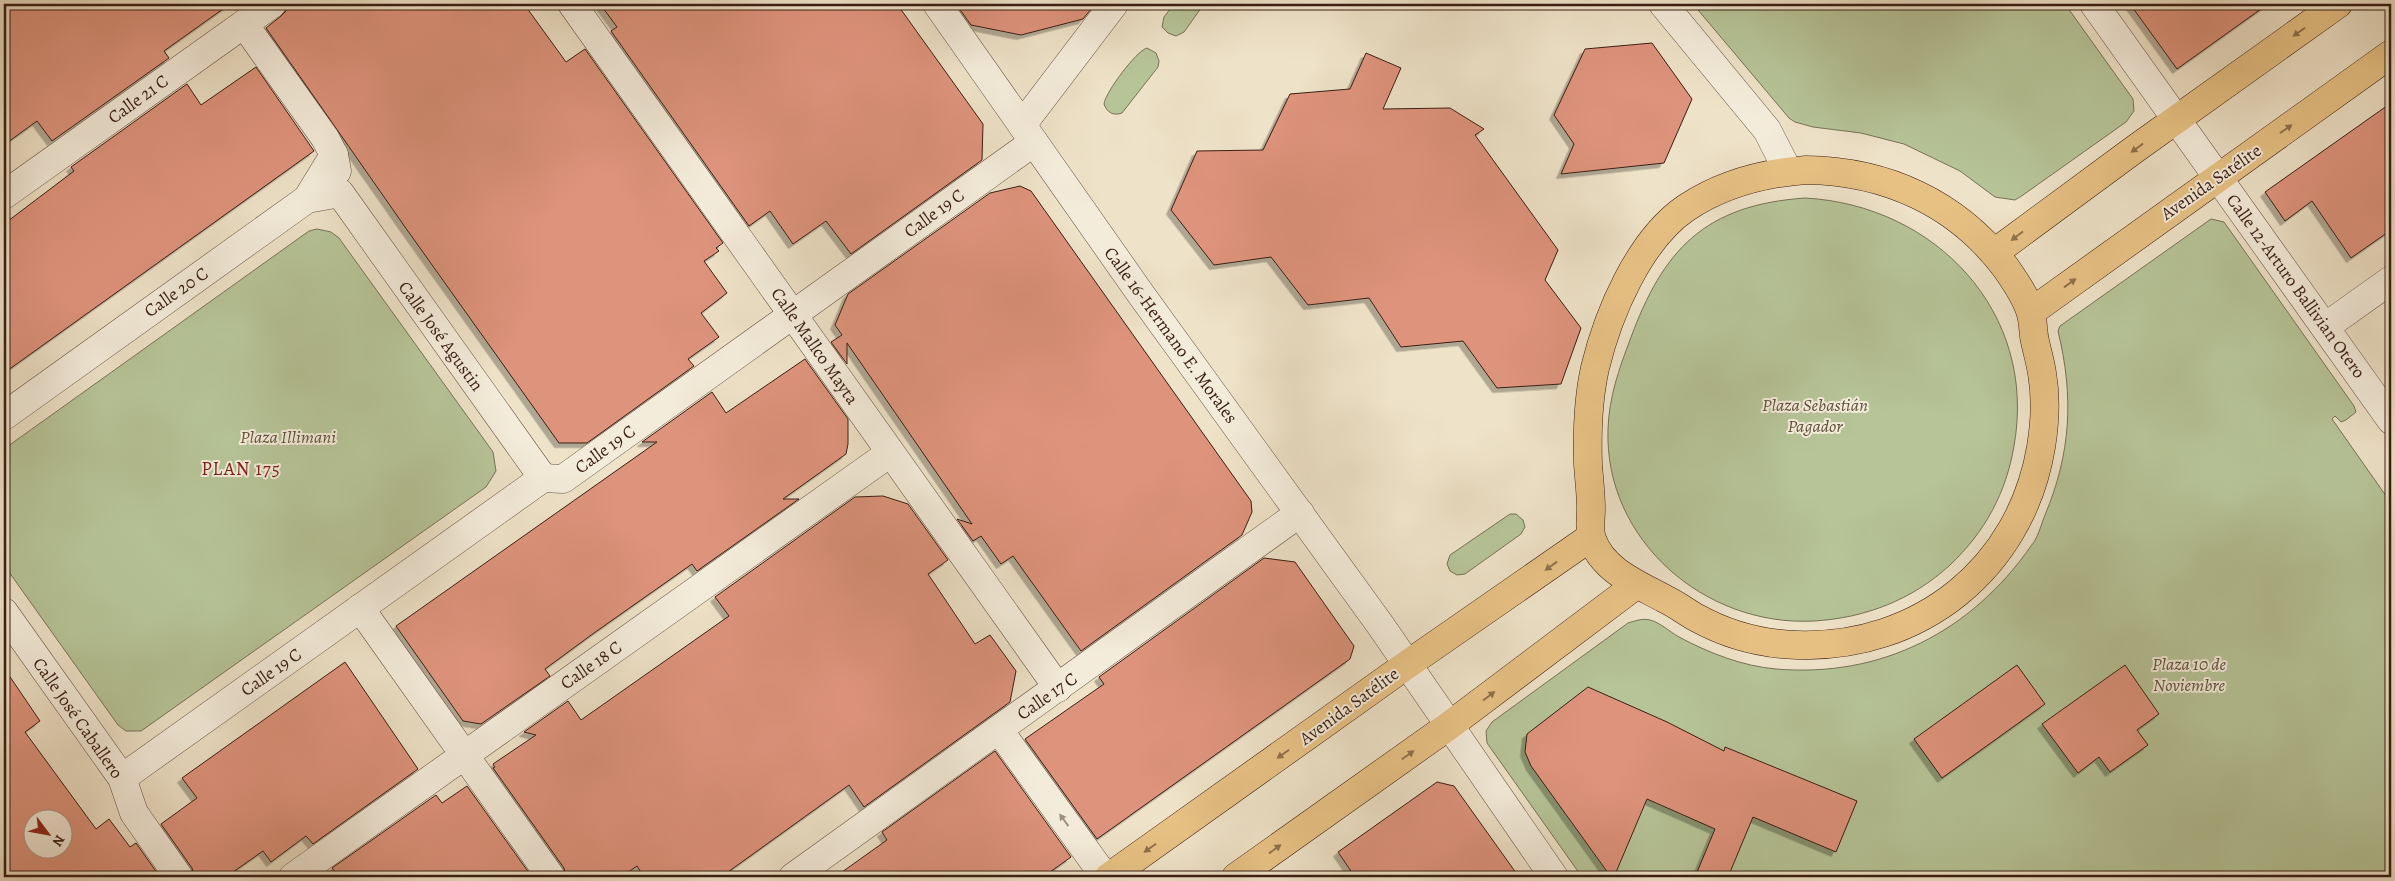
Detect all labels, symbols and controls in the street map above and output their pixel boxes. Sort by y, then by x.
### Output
one-way arrow [2292,27,2306,37]
street label: Calle 21 C [103,69,173,129]
one-way arrow [2279,124,2293,134]
street label: Avenida Satélite [2155,138,2266,226]
one-way arrow [2131,142,2144,153]
street label: Calle 19 C [899,183,969,243]
street label: Calle 12-Arturo Ballivian Otero [2221,189,2371,383]
one-way arrow [2010,231,2024,241]
street label: Calle 16-Hermano E. Morales [1099,242,1243,428]
street label: Calle 20 C [139,261,213,323]
street label: Calle José Agustin [393,276,489,396]
one-way arrow [2063,278,2077,288]
street label: Calle Mallco Mayta [766,283,865,410]
park label: Plaza Sebastián Pagador [1762,393,1868,438]
street label: Calle 19 C [570,419,640,479]
park label: Plaza Illimani [240,425,336,449]
district label: PLAN 175 [201,456,281,482]
one-way arrow [1544,561,1558,571]
street label: Calle 18 C [556,635,626,695]
street label: Calle 19 C [236,642,306,702]
park label: Plaza 10 de Noviembre [2152,652,2227,697]
street label: Calle José Caballero [27,653,129,783]
street label: Avenida Satélite [1294,662,1404,751]
street label: Calle 17 C [1012,666,1082,726]
one-way arrow [1482,691,1496,701]
one-way arrow [1276,749,1289,759]
one-way arrow [1401,750,1414,760]
north arrow [22,808,72,858]
one-way arrow [1059,813,1069,827]
text: N [48,831,69,850]
one-way arrow [1143,843,1157,853]
one-way arrow [1268,844,1282,854]

